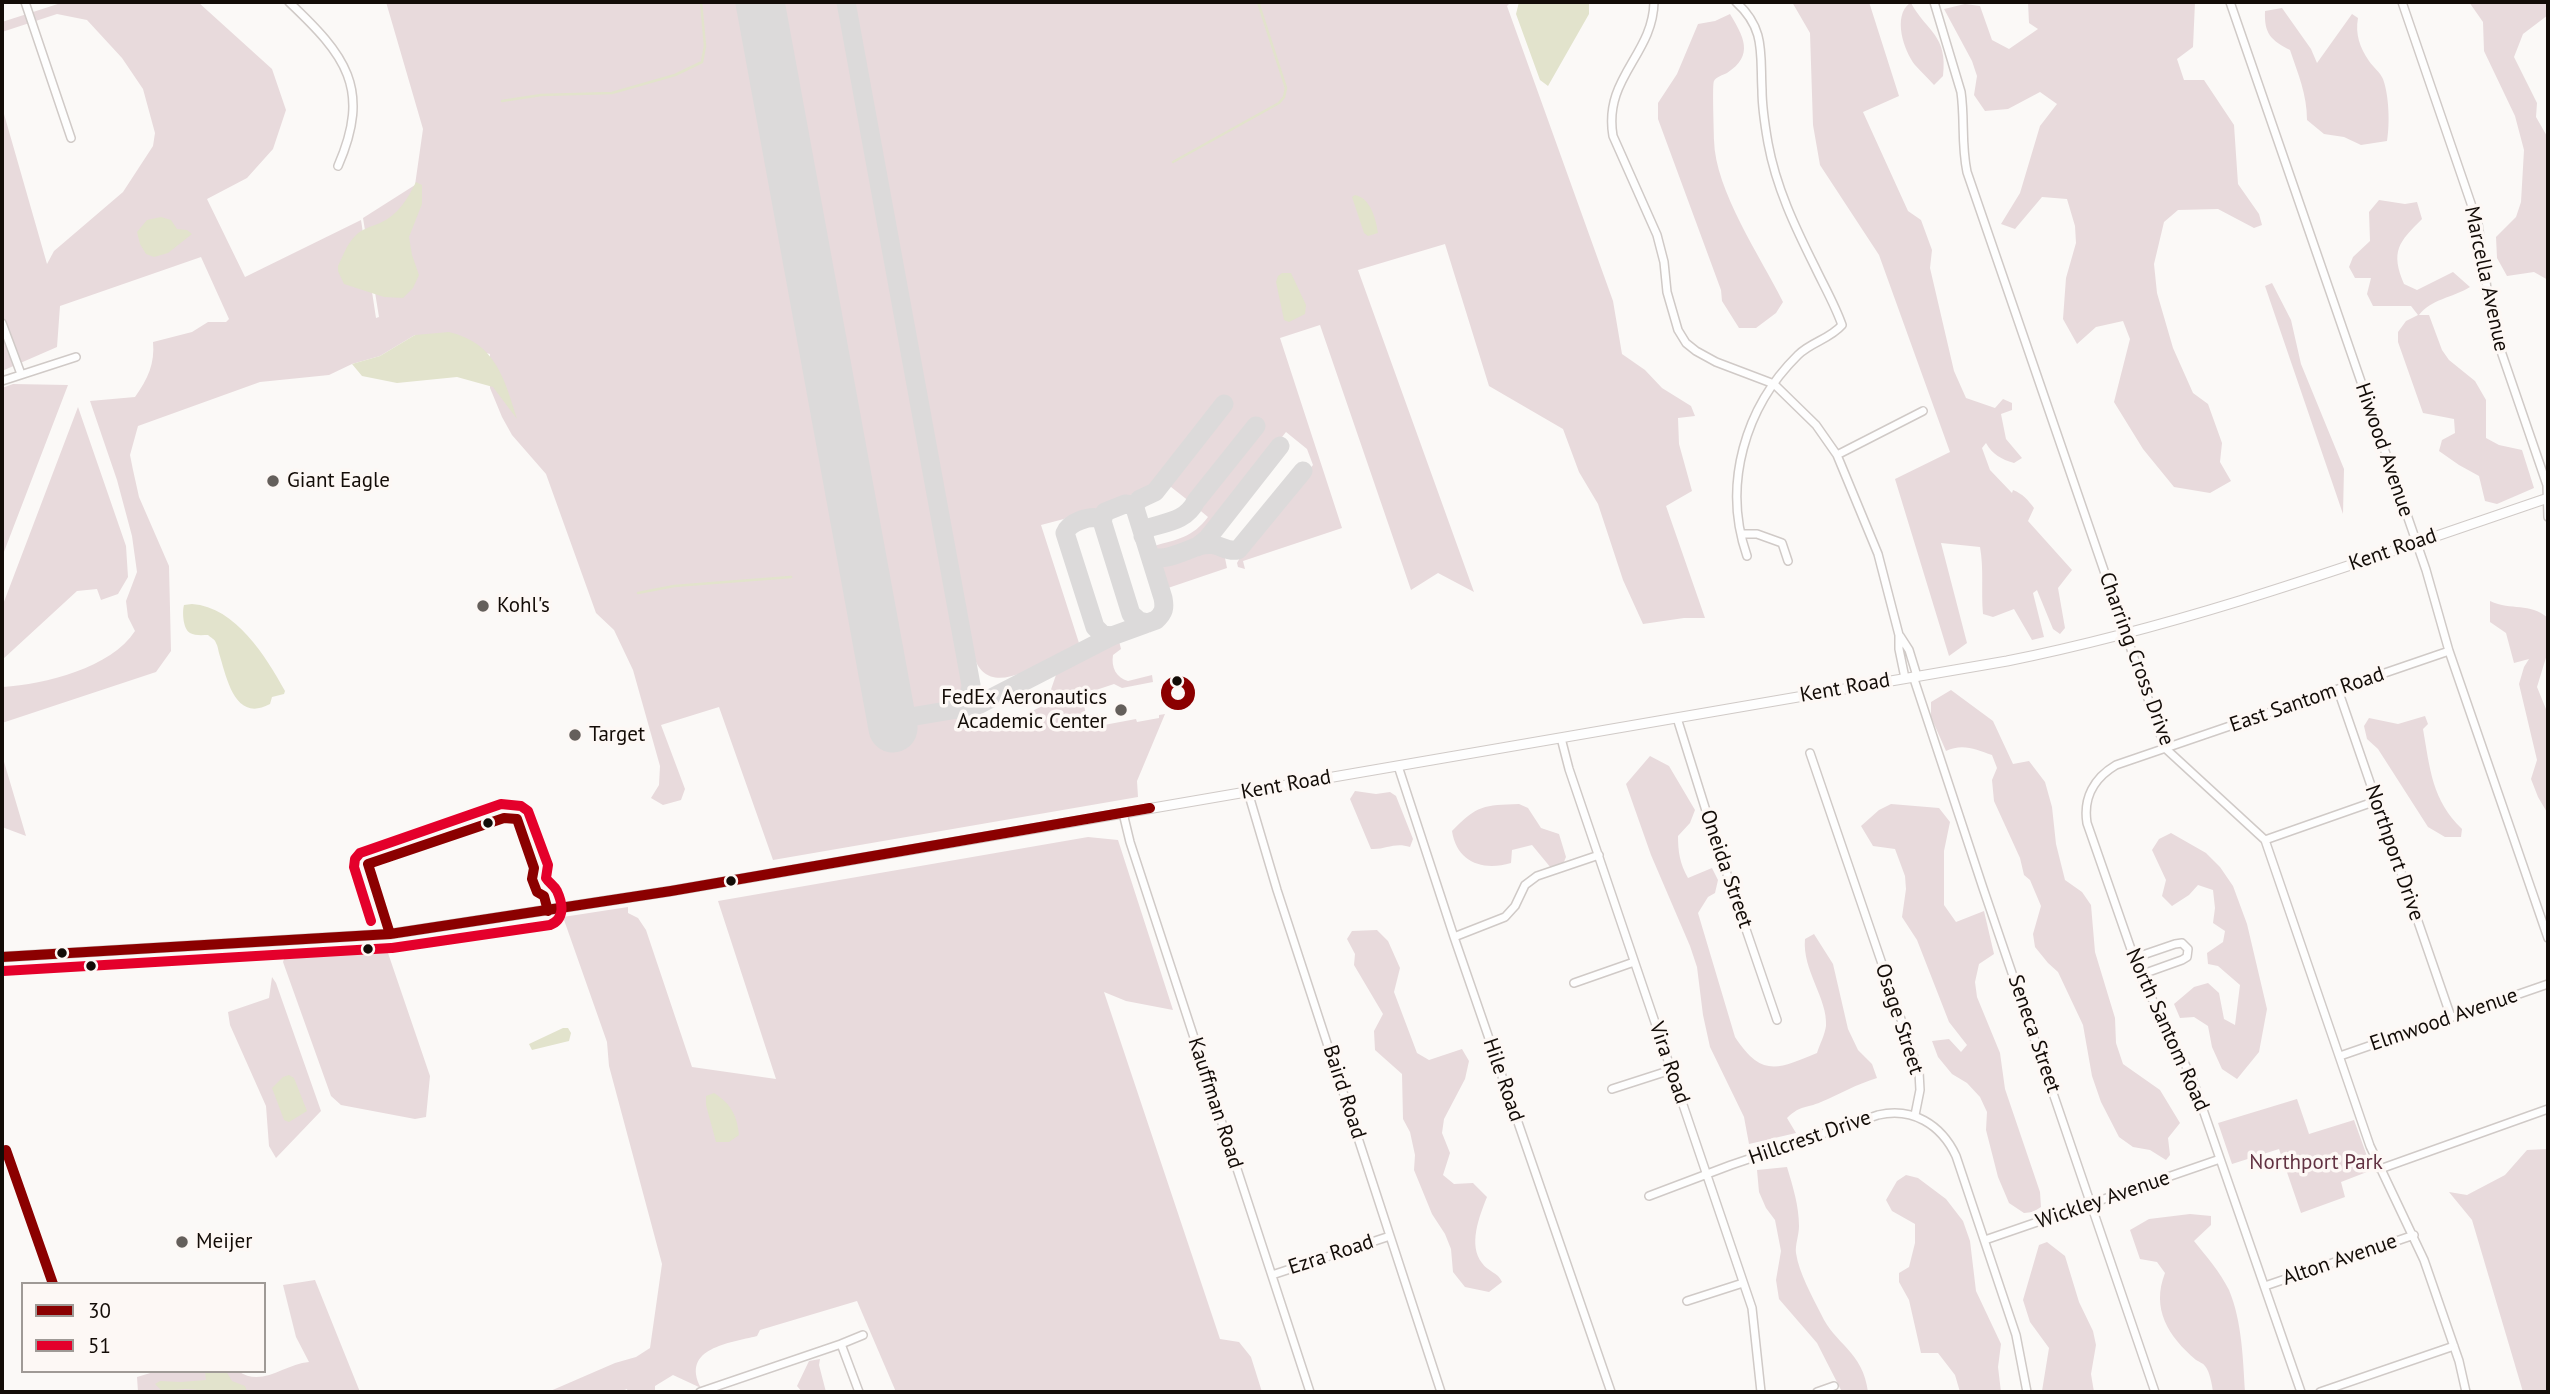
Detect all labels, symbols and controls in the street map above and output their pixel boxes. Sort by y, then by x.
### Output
street label: Marcella Avenue [2458,204,2514,354]
street label: Hiwood Avenue [2349,380,2419,520]
place label: Giant Eagle [287,468,390,494]
marker: Giant Eagle [265,473,281,489]
street label: Kent Road [2346,523,2440,577]
street label: Charring Cross Drive [2093,569,2179,749]
place label: Kohl's [497,593,550,619]
marker: Kohl's [475,598,491,614]
street label: East Santom Road [2227,662,2387,738]
street label: Kent Road [1798,668,1892,708]
unlabelled marker [1170,674,1184,688]
place label: FedEx Aeronautics Academic Center [941,685,1107,735]
marker: FedEx Aeronautics Academic Center [1113,702,1129,718]
place label: Target [589,722,645,748]
marker: Target [567,727,583,743]
street label: Kent Road [1239,765,1333,805]
street label: Northport Drive [2359,782,2429,924]
street label: Oneida Street [1694,807,1758,931]
unlabelled marker [481,816,495,830]
unlabelled marker [724,874,738,888]
unlabelled marker [361,942,375,956]
street label: North Santom Road [2120,945,2214,1115]
unlabelled marker [55,946,69,960]
unlabelled marker [84,959,98,973]
street label: Osage Street [1869,961,1929,1077]
street label: Seneca Street [2002,972,2066,1096]
street label: Elmwood Avenue [2367,983,2521,1057]
street label: Vira Road [1643,1019,1695,1107]
street label: Kauffman Road [1182,1034,1248,1172]
street label: Hile Road [1477,1035,1529,1125]
street label: Baird Road [1317,1042,1371,1142]
street label: Hillcrest Drive [1745,1105,1875,1171]
park label: Northport Park [2249,1150,2383,1176]
street label: Wickley Avenue [2033,1165,2173,1235]
place label: Meijer [196,1229,252,1255]
street label: Ezra Road [1285,1229,1377,1281]
street label: Alton Avenue [2280,1229,2400,1291]
marker: Meijer [174,1234,190,1250]
legend [21,1282,266,1373]
text: 30 [88,1297,111,1324]
text: 51 [88,1332,111,1359]

